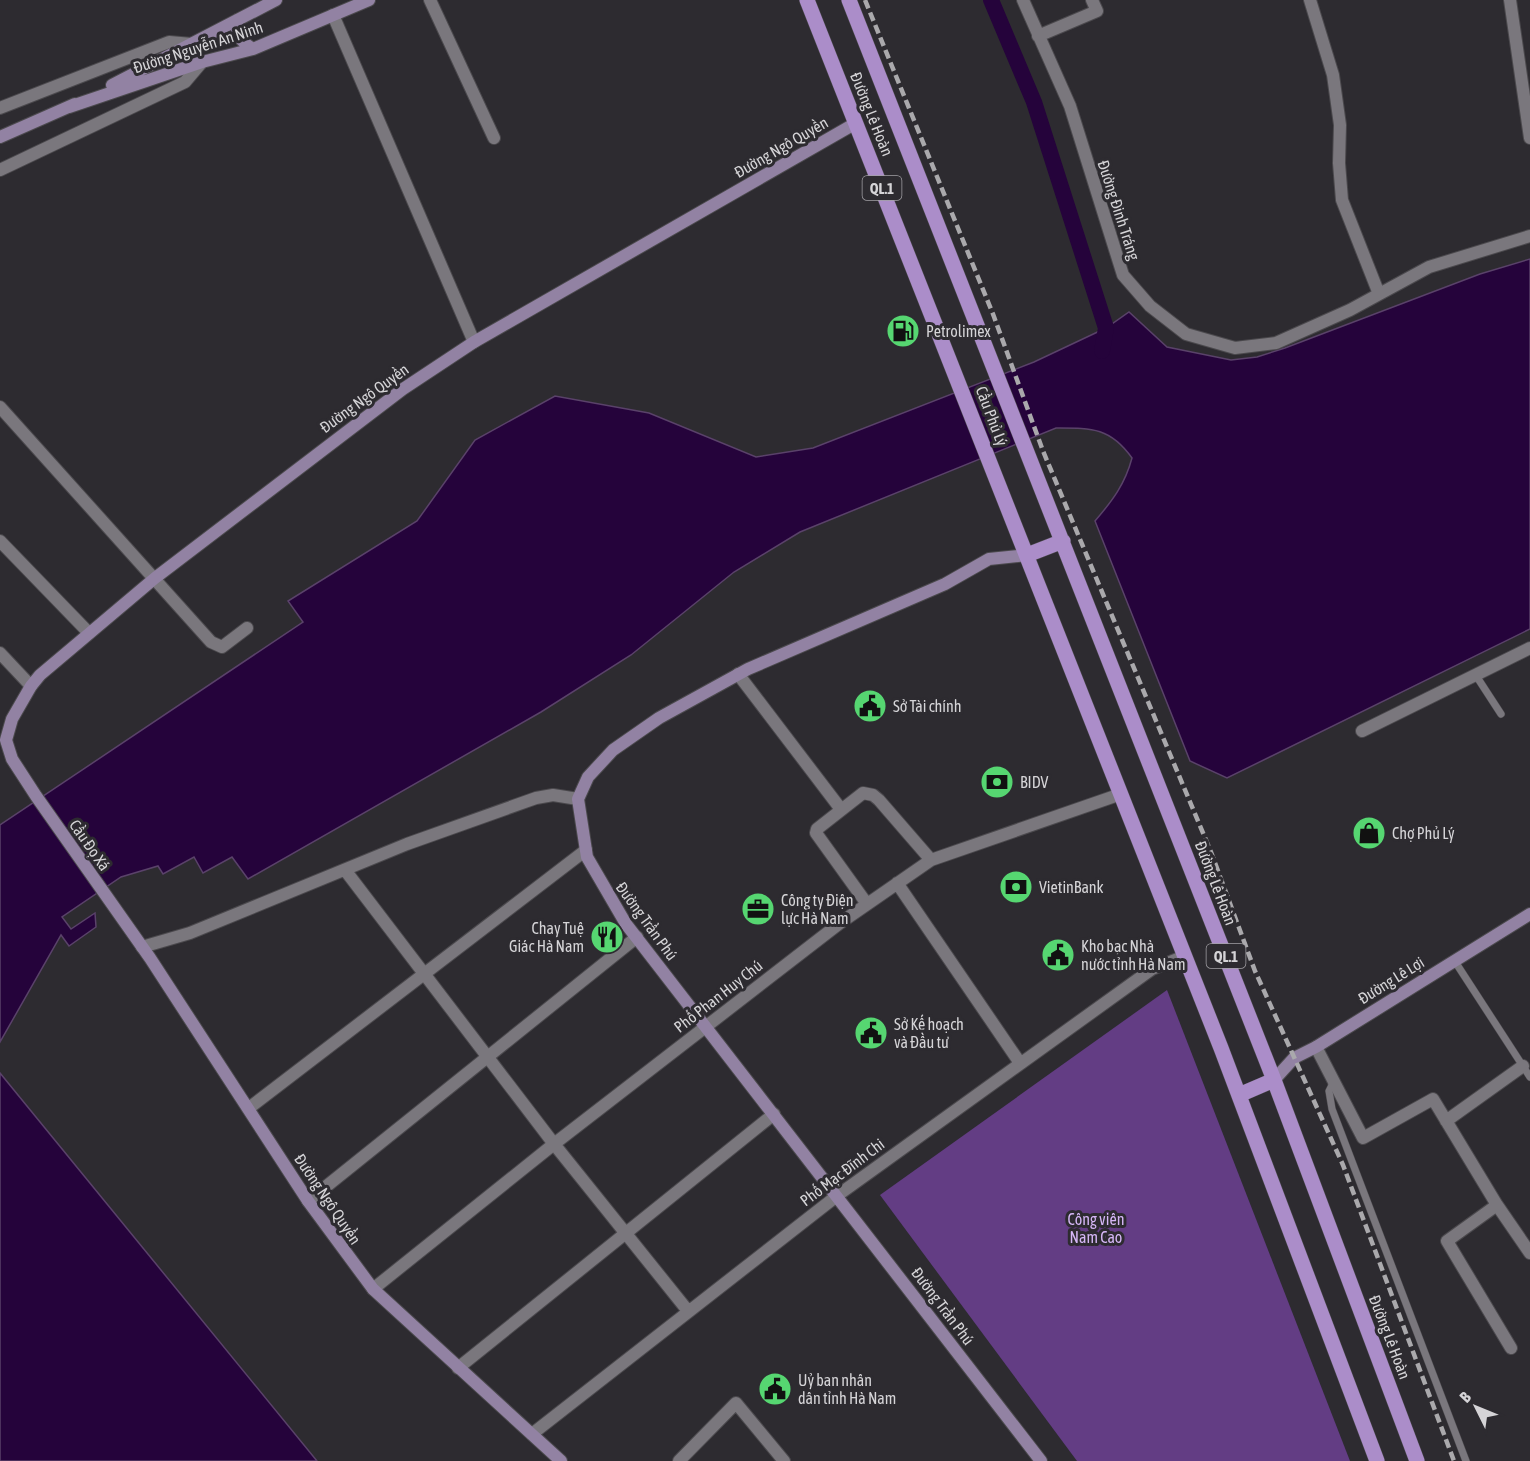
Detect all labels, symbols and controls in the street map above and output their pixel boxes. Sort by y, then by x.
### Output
street label: Đường Nguyễn An Ninh [131,18,265,77]
street label: Đường Lê Hoàn [846,69,897,159]
street label: Đường Ngô Quyền [730,112,832,182]
street label: Đường Đinh Tráng [1093,158,1144,263]
road number: QL.1 [862,176,902,200]
fuel station icon: Petrolimex [885,313,921,349]
place label: Petrolimex [926,322,991,340]
street label: Đường Ngô Quyền [316,359,412,437]
street label: Cầu Phủ Lý [971,383,1013,449]
public building icon: Sở Tài chính [852,688,888,724]
place label: Sở Tài chính [893,697,962,715]
bank icon: BIDV [979,764,1015,800]
place label: BIDV [1020,773,1048,791]
shop icon: Chợ Phủ Lý [1351,815,1387,851]
street label: Cầu Đọ Xá [66,816,115,874]
place label: Chợ Phủ Lý [1392,824,1455,843]
street label: Đường Lê Hoàn [1191,838,1240,928]
bank icon: VietinBank [998,869,1034,905]
street label: Đường Trần Phú [612,878,682,964]
place label: VietinBank [1039,878,1104,896]
office icon: Công ty Điện lực Hà Nam [740,891,776,927]
place label: Công ty Điện lực Hà Nam [781,891,854,927]
place label: Chay Tuệ Giác Hà Nam [509,919,584,955]
restaurant icon: Chay Tuệ Giác Hà Nam [589,919,625,955]
public building icon: Kho bạc Nhà nước tỉnh Hà Nam [1040,937,1076,973]
place label: Kho bạc Nhà nước tỉnh Hà Nam [1081,937,1185,973]
road number: QL.1 [1206,944,1246,968]
street label: Đường Lê Lợi [1355,953,1428,1008]
street label: Phố Phan Huy Chú [670,955,766,1037]
place label: Sở Kế hoạch và Đầu tư [894,1014,964,1051]
public building icon: Sở Kế hoạch và Đầu tư [853,1015,889,1051]
street label: Phố Mạc Đĩnh Chi [796,1134,888,1209]
street label: Đường Ngô Quyền [290,1150,366,1248]
park label: Công viên Nam Cao [1068,1210,1124,1246]
street label: Đường Trần Phú [907,1263,979,1349]
street label: Đường Lê Hoàn [1365,1292,1414,1382]
public building icon: Uỷ ban nhân dân tỉnh Hà Nam [757,1371,793,1407]
place label: Uỷ ban nhân dân tỉnh Hà Nam [798,1371,896,1407]
north arrow [1446,1377,1506,1437]
text: B [1456,1388,1474,1406]

